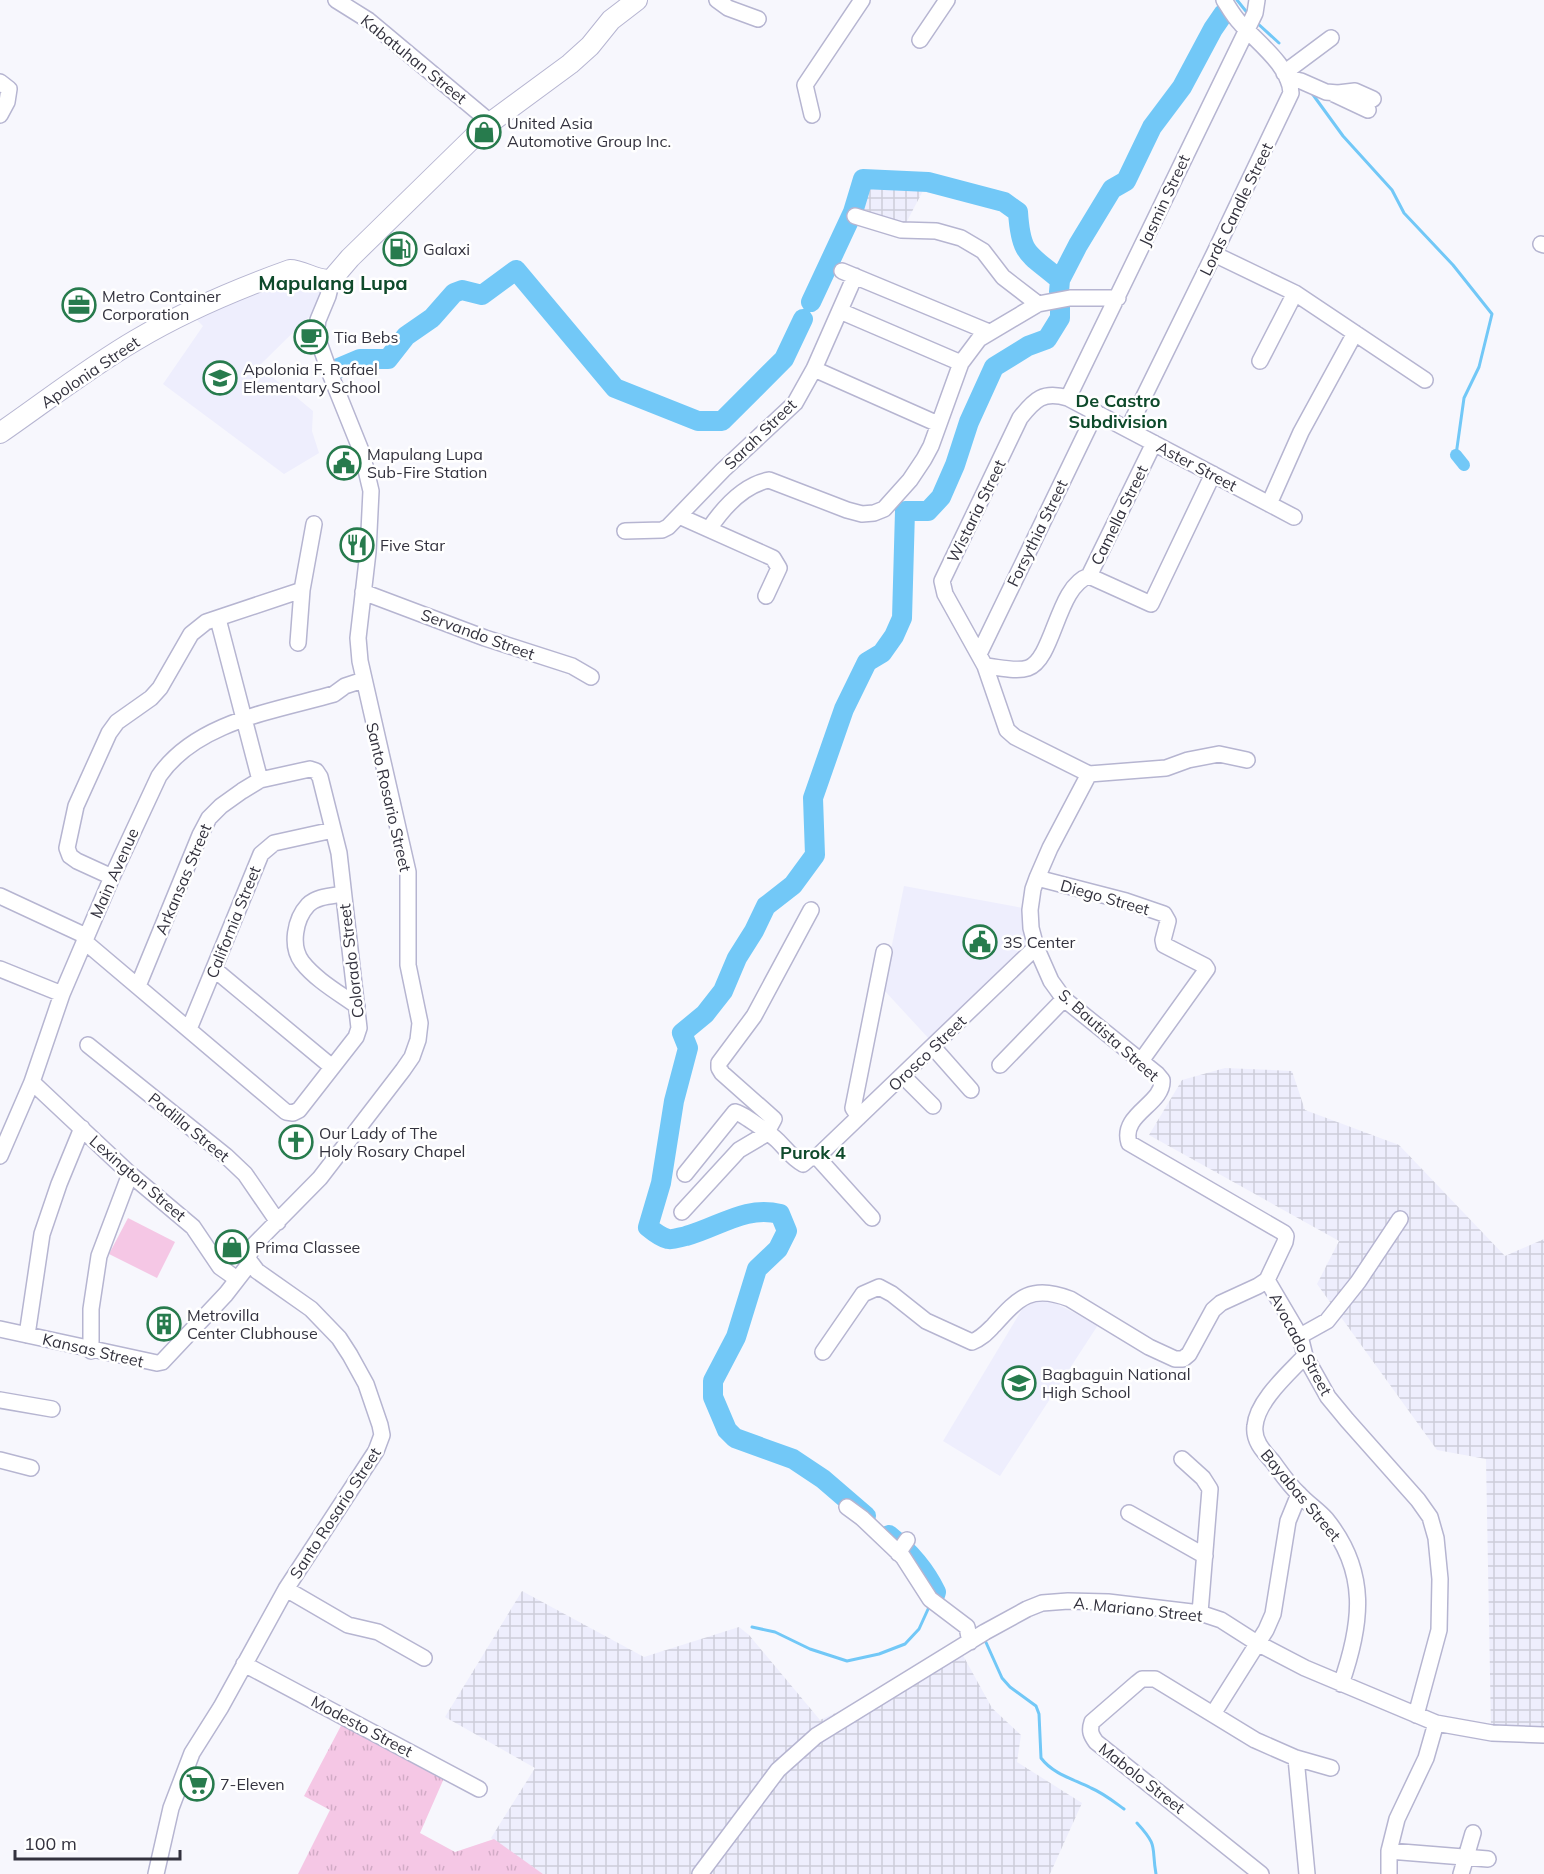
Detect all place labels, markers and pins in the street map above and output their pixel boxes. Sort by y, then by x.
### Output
place label: United Asia Automotive Group Inc. [507,113,671,151]
shop icon: United Asia Automotive Group Inc. [466,114,502,150]
fuel station icon: Galaxi [382,231,418,267]
place label: Galaxi [423,239,470,259]
place label: Metro Container Corporation [102,286,221,324]
office icon: Metro Container Corporation [61,287,97,323]
cafe icon: Tia Bebs [293,319,329,355]
place label: Tia Bebs [334,327,398,347]
place label: Apolonia F. Rafael Elementary School [243,359,381,397]
school or university icon: Apolonia F. Rafael Elementary School [202,360,238,396]
place label: Mapulang Lupa Sub-Fire Station [367,444,487,482]
public building icon: Mapulang Lupa Sub-Fire Station [326,445,362,481]
restaurant icon: Five Star [339,527,375,563]
place label: Five Star [380,535,445,555]
public building icon: 3S Center [962,924,998,960]
place label: 3S Center [1003,932,1075,952]
place label: Our Lady of The Holy Rosary Chapel [319,1123,465,1161]
church icon: Our Lady of The Holy Rosary Chapel [278,1124,314,1160]
shop icon: Prima Classee [214,1229,250,1265]
place label: Prima Classee [255,1237,360,1257]
place label: Metrovilla Center Clubhouse [187,1305,318,1343]
building icon: Metrovilla Center Clubhouse [146,1306,182,1342]
place label: Bagbaguin National High School [1042,1364,1190,1402]
school or university icon: Bagbaguin National High School [1001,1365,1037,1401]
supermarket icon: 7-Eleven [179,1766,215,1802]
place label: 7-Eleven [220,1774,285,1794]

